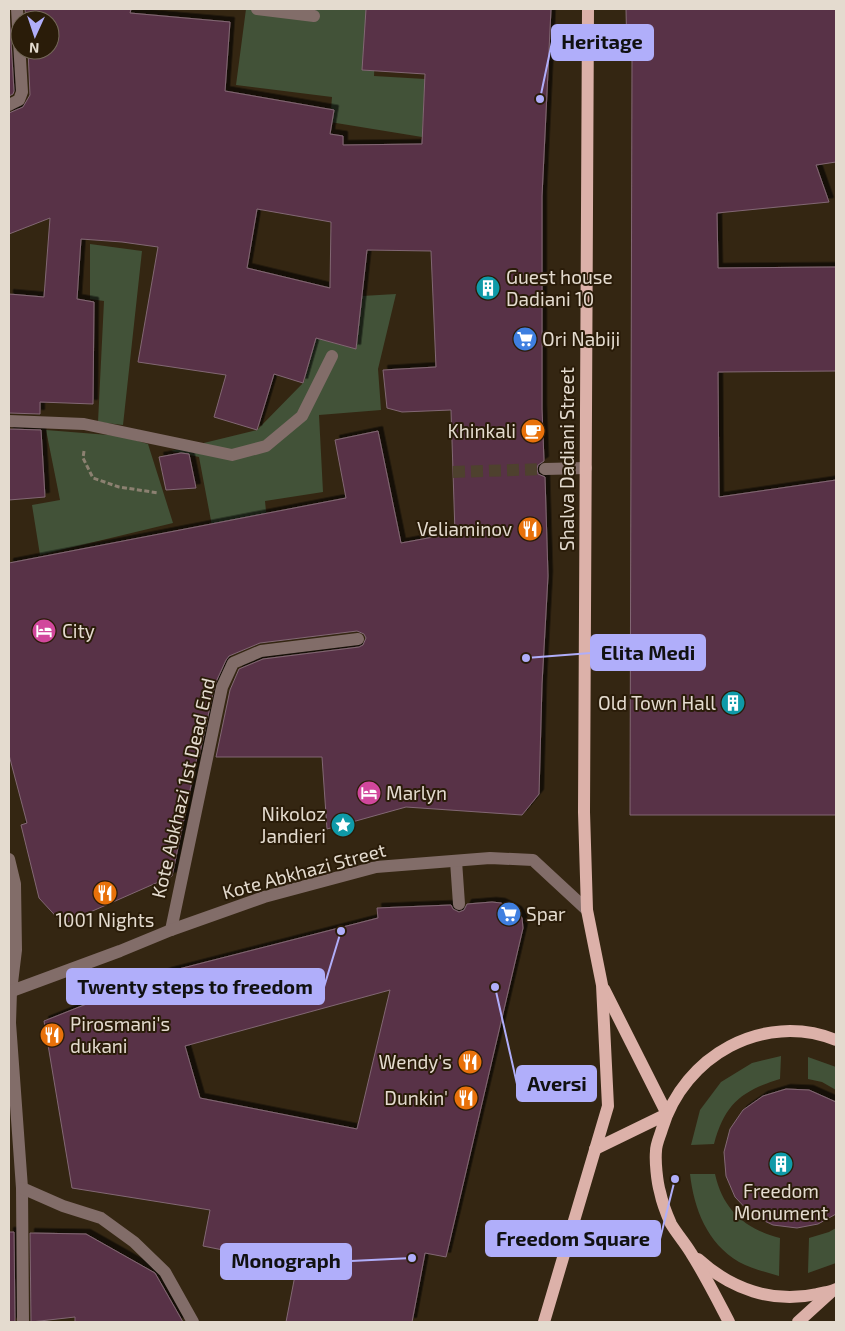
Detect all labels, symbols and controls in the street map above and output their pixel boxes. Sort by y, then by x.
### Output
north arrow [10,10,60,60]
callout: Heritage [552,25,653,60]
text: Heritage [561,29,643,53]
text: N [29,40,40,57]
place label: Guest house Dadiani 10 [506,265,613,310]
building icon: Guest house Dadiani 10 [475,275,501,301]
supermarket icon: Ori Nabiji [512,326,538,352]
place label: Ori Nabiji [542,327,620,350]
street label: Shalva Dadiani Street [555,367,578,551]
cafe icon: Khinkali [520,418,546,444]
place label: Khinkali [448,419,516,442]
restaurant icon: Veliaminov [517,516,543,542]
place label: Veliaminov [417,517,512,540]
hotel icon: City [31,618,57,644]
place label: City [62,619,95,642]
callout: Elita Medi [591,635,705,670]
text: Elita Medi [601,640,695,664]
street label: Kote Abkhazi 1st Dead End [146,676,219,900]
building icon: Old Town Hall [720,690,746,716]
place label: Old Town Hall [598,691,716,714]
hotel icon: Marlyn [356,780,382,806]
place label: Marlyn [386,781,447,804]
place label: Nikoloz Jandieri [260,802,326,847]
place icon: Nikoloz Jandieri [330,812,356,838]
street label: Kote Abkhazi Street [220,838,388,903]
restaurant icon: 1001 Nights [92,880,118,906]
supermarket icon: Spar [496,901,522,927]
place label: Spar [526,902,566,925]
place label: 1001 Nights [56,908,154,931]
callout: Twenty steps to freedom [67,969,324,1004]
text: Twenty steps to freedom [77,974,313,999]
place label: Pirosmani's dukani [70,1012,170,1057]
restaurant icon: Pirosmani's dukani [39,1022,65,1048]
restaurant icon: Wendy's [457,1049,483,1075]
place label: Wendy's [379,1050,452,1073]
callout: Aversi [517,1066,596,1101]
text: Aversi [527,1071,587,1095]
restaurant icon: Dunkin' [453,1085,479,1111]
place label: Dunkin' [384,1086,448,1109]
building icon: Freedom Monument [768,1151,794,1177]
place label: Freedom Monument [734,1179,828,1224]
callout: Freedom Square [486,1221,660,1256]
text: Freedom Square [496,1226,650,1250]
callout: Monograph [221,1244,351,1279]
text: Monograph [231,1248,341,1272]

